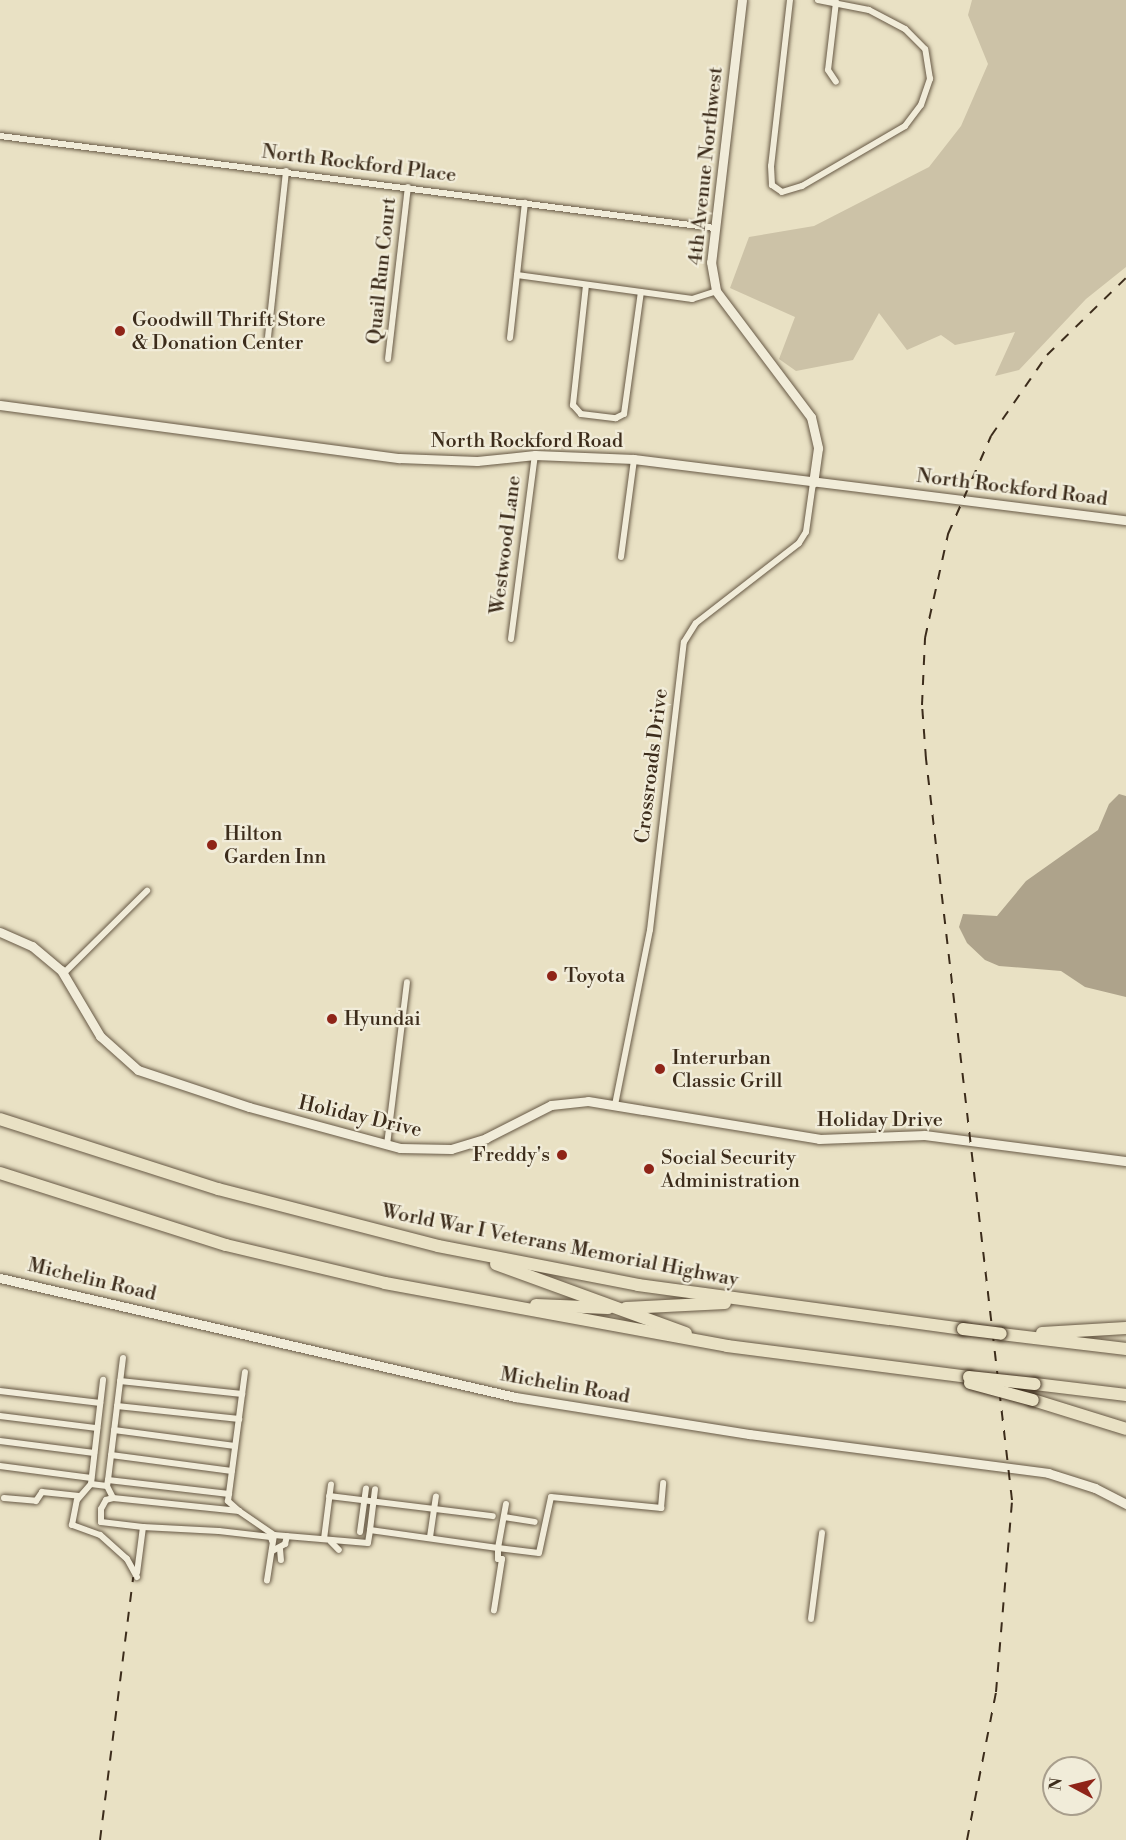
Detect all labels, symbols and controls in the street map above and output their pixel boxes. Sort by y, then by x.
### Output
street label: 4th Avenue Northwest [684,66,728,266]
street label: North Rockford Place [260,140,458,188]
street label: Quail Run Court [362,196,402,346]
place label: Goodwill Thrift Store & Donation Center [132,308,326,355]
marker: Goodwill Thrift Store & Donation Center [113,324,127,338]
street label: North Rockford Road [431,429,623,453]
street label: North Rockford Road [915,464,1109,512]
street label: Westwood Lane [486,474,526,616]
street label: Crossroads Drive [631,687,673,845]
place label: Hilton Garden Inn [224,822,326,869]
marker: Hilton Garden Inn [205,838,219,852]
place label: Toyota [564,964,625,988]
marker: Toyota [545,969,559,983]
place label: Hyundai [344,1007,421,1031]
marker: Hyundai [325,1012,339,1026]
place label: Interurban Classic Grill [672,1046,782,1093]
marker: Interurban Classic Grill [653,1062,667,1076]
street label: Holiday Drive [296,1091,424,1143]
street label: Holiday Drive [817,1108,943,1132]
place label: Freddy's [473,1143,550,1167]
place label: Social Security Administration [661,1146,800,1193]
marker: Freddy's [555,1148,569,1162]
marker: Social Security Administration [642,1162,656,1176]
street label: World War I Veterans Memorial Highway [379,1200,741,1292]
street label: Michelin Road [25,1254,159,1306]
street label: Michelin Road [498,1363,632,1409]
north arrow [1042,1756,1102,1816]
text: N [1045,1777,1067,1792]

